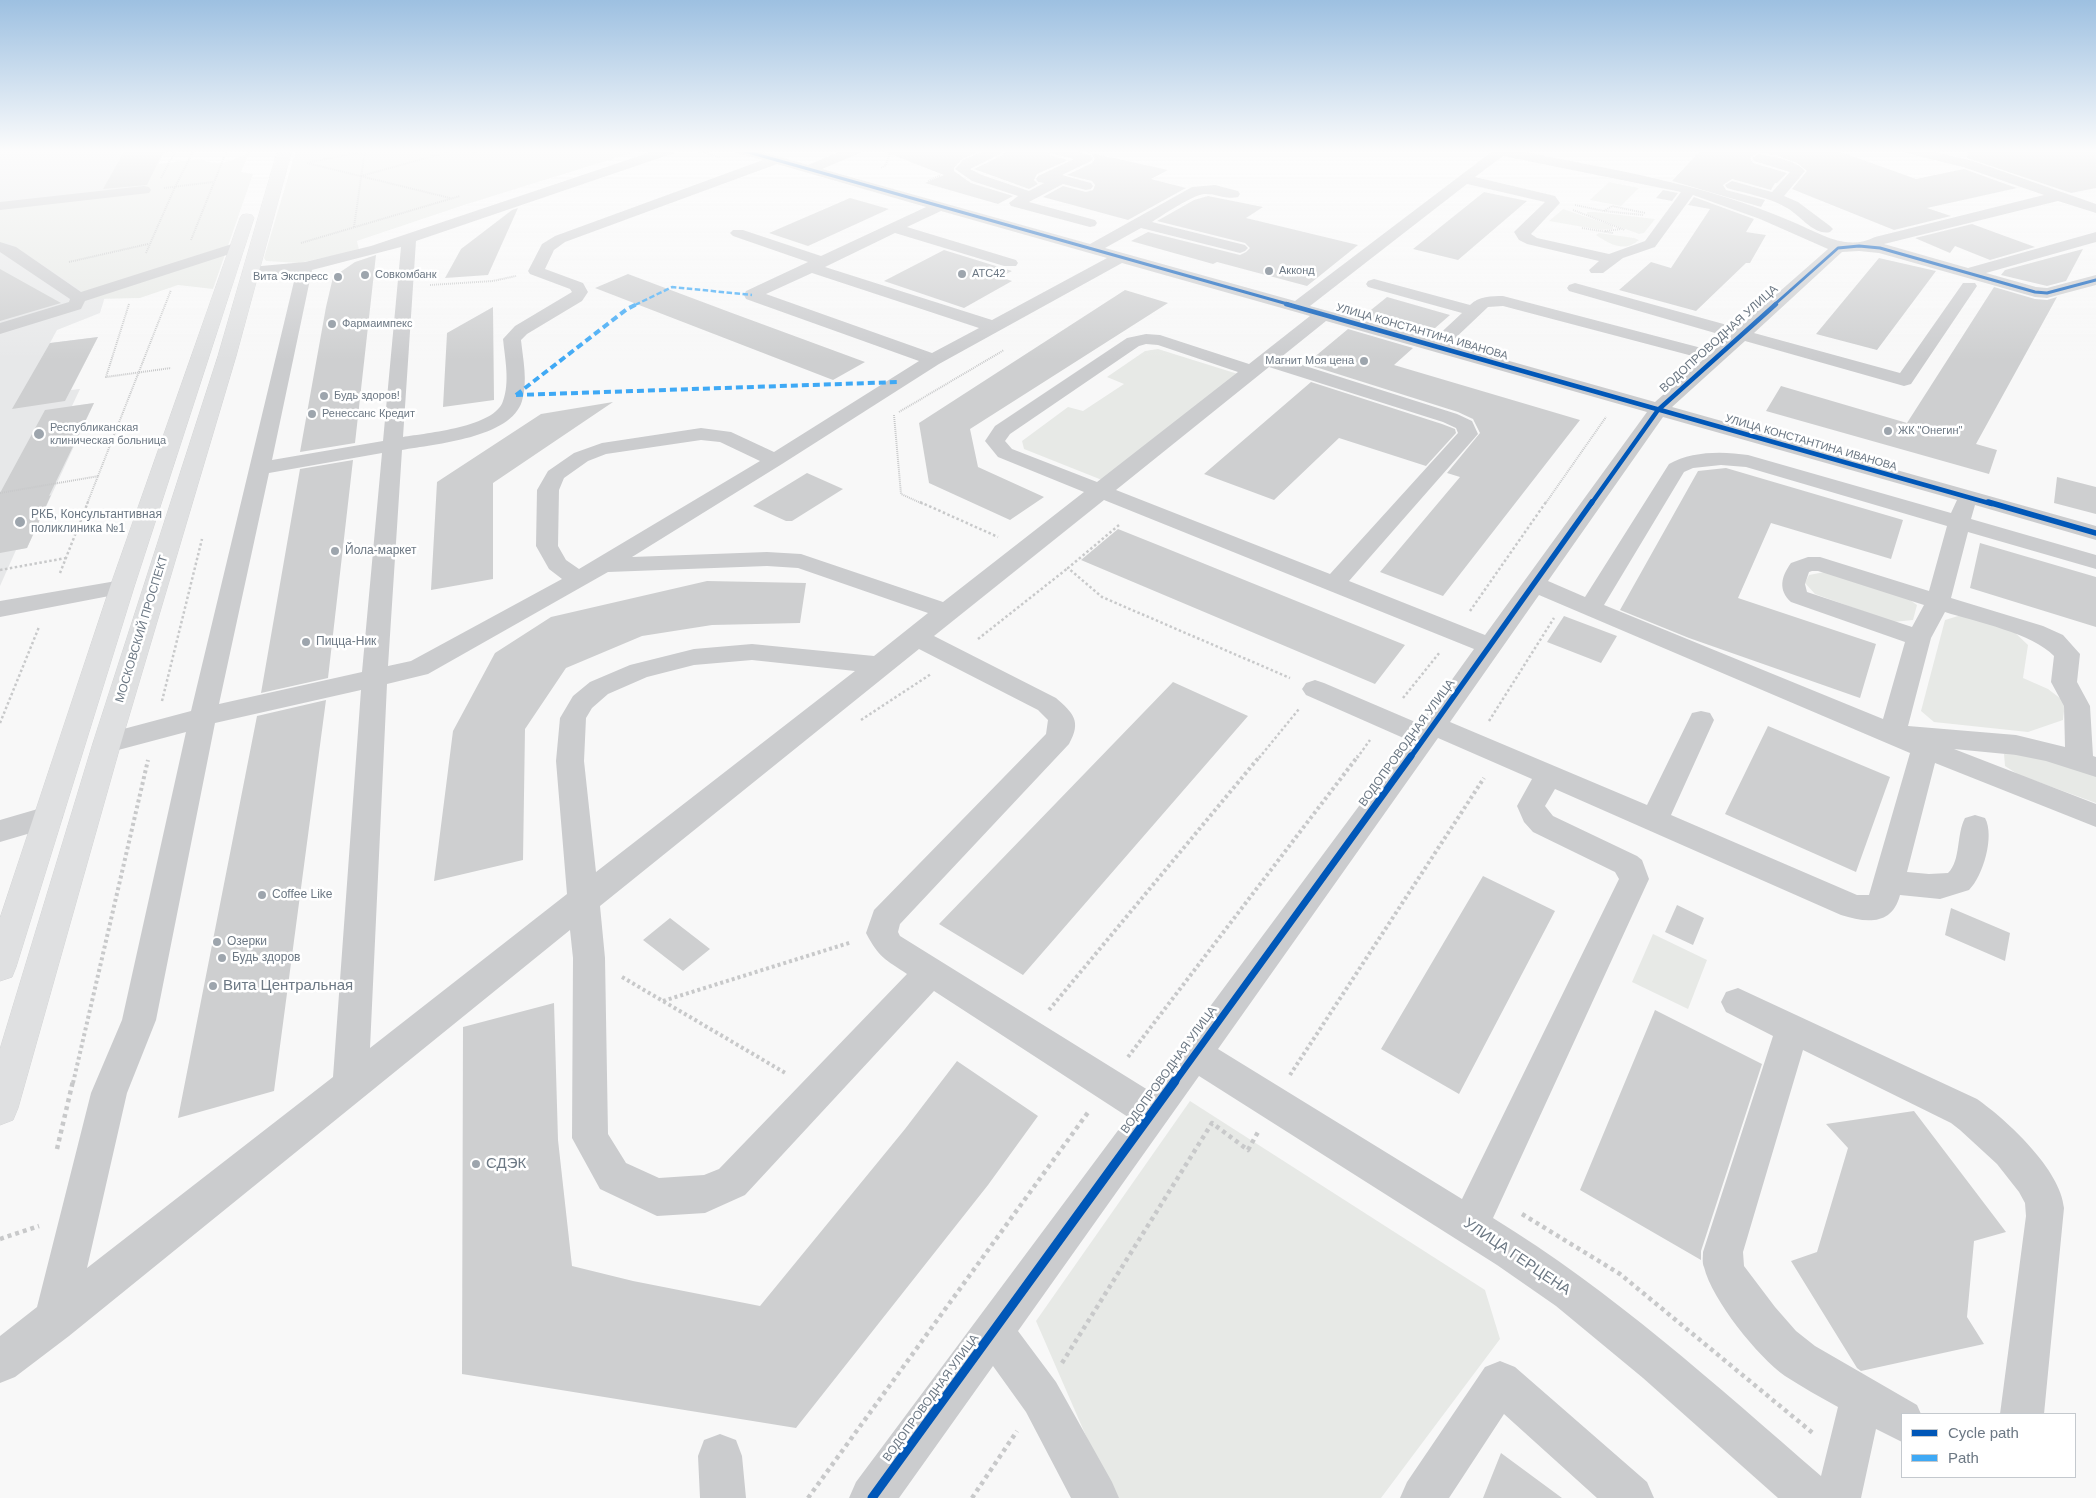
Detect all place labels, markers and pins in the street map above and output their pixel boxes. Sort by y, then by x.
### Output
place label: Акконд [1279,264,1315,278]
marker: Акконд [1263,265,1275,277]
place label: АТС42 [972,267,1005,281]
place label: Совкомбанк [375,268,436,282]
marker: АТС42 [956,268,968,280]
marker: Совкомбанк [359,269,371,281]
place label: Вита Экспресс [253,270,328,284]
marker: Вита Экспресс [332,271,344,283]
place label: Фармаимпекс [342,317,412,331]
marker: Фармаимпекс [326,318,338,330]
place label: Магнит Моя цена [1265,354,1354,368]
marker: Магнит Моя цена [1358,355,1370,367]
place label: Будь здоров! [334,389,400,403]
marker: Будь здоров! [318,390,330,402]
place label: Ренессанс Кредит [322,407,415,421]
marker: Ренессанс Кредит [306,408,318,420]
place label: Республиканская клиническая больница [50,421,166,447]
place label: ЖК "Онегин" [1898,424,1962,438]
marker: ЖК "Онегин" [1882,425,1894,437]
marker: Республиканская клиническая больница [32,427,46,441]
place label: РКБ, Консультантивная поликлиника №1 [31,508,162,536]
marker: РКБ, Консультантивная поликлиника №1 [13,515,27,529]
place label: Йола-маркет [345,544,416,558]
marker: Йола-маркет [329,545,341,557]
place label: Пицца-Ник [316,635,376,649]
marker: Пицца-Ник [300,636,312,648]
place label: Coffee Like [272,888,332,902]
marker: Coffee Like [256,889,268,901]
place label: Озерки [227,935,267,949]
marker: Озерки [211,936,223,948]
place label: Будь здоров [232,951,300,965]
marker: Будь здоров [216,952,228,964]
place label: Вита Центральная [223,977,353,995]
marker: Вита Центральная [207,980,219,992]
place label: СДЭК [486,1155,526,1173]
marker: СДЭК [470,1158,482,1170]

